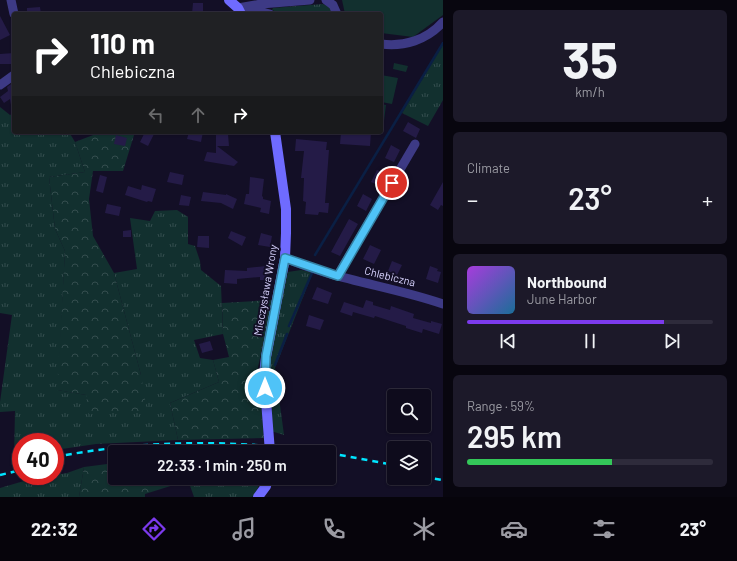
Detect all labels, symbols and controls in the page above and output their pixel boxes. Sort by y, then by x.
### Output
text: 110 m [90,26,155,60]
text: 35 [562,27,618,89]
icon: right [24,28,76,80]
text: Chlebiczna [90,60,175,82]
text: km/h [575,84,605,100]
icon: left [145,104,167,126]
icon: ahead [187,104,209,126]
icon: right [229,104,251,126]
text: Climate [467,160,510,176]
pin [375,166,409,200]
icon: arrive [381,172,403,194]
text: 23° [568,180,612,216]
text: − [467,186,478,212]
text: + [702,186,713,212]
street label: Mieczysława Wrony [251,243,279,337]
street label: Chlebiczna [363,263,417,289]
text: Northbound [527,273,607,291]
text: June Harbor [527,291,597,307]
icon: previous [497,330,519,352]
icon: pause [579,330,601,352]
icon: next [661,330,683,352]
position arrow [244,367,286,409]
map controls [387,389,431,485]
button: search [387,389,431,433]
text: Range · 59% [467,398,535,414]
text: 295 km [467,418,562,454]
speed limit sign: 40 [12,433,64,485]
button: layers [387,441,431,485]
text: 22:33 · 1 min · 250 m [157,456,287,474]
icon: directions [140,515,168,543]
icon: music [230,515,258,543]
icon: phone [320,515,348,543]
icon: climate [410,515,438,543]
icon: car [500,515,528,543]
icon: filters [590,515,618,543]
text: 22:32 [31,518,78,540]
text: 23° [680,518,706,540]

